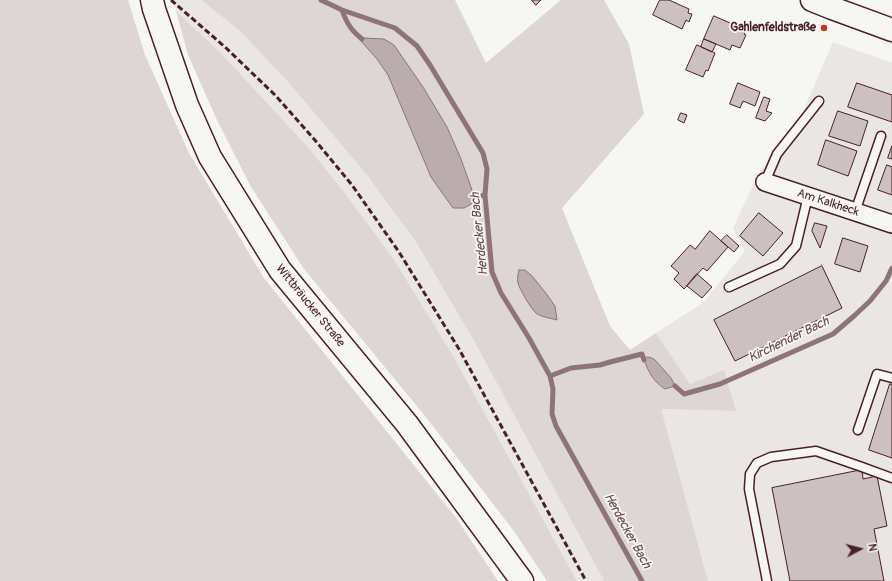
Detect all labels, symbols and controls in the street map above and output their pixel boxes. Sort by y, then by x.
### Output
place label: Gahlenfeldstraße [730,21,816,35]
marker: Gahlenfeldstraße [819,23,829,33]
street label: Am Kalkheck [795,186,861,220]
water label: Herdecker Bach [468,192,492,276]
street label: Wittbräucker Straße [272,262,348,350]
water label: Kirchender Bach [746,314,832,366]
water label: Herdecker Bach [600,491,654,571]
north arrow [840,529,880,569]
text: N [866,543,879,552]

